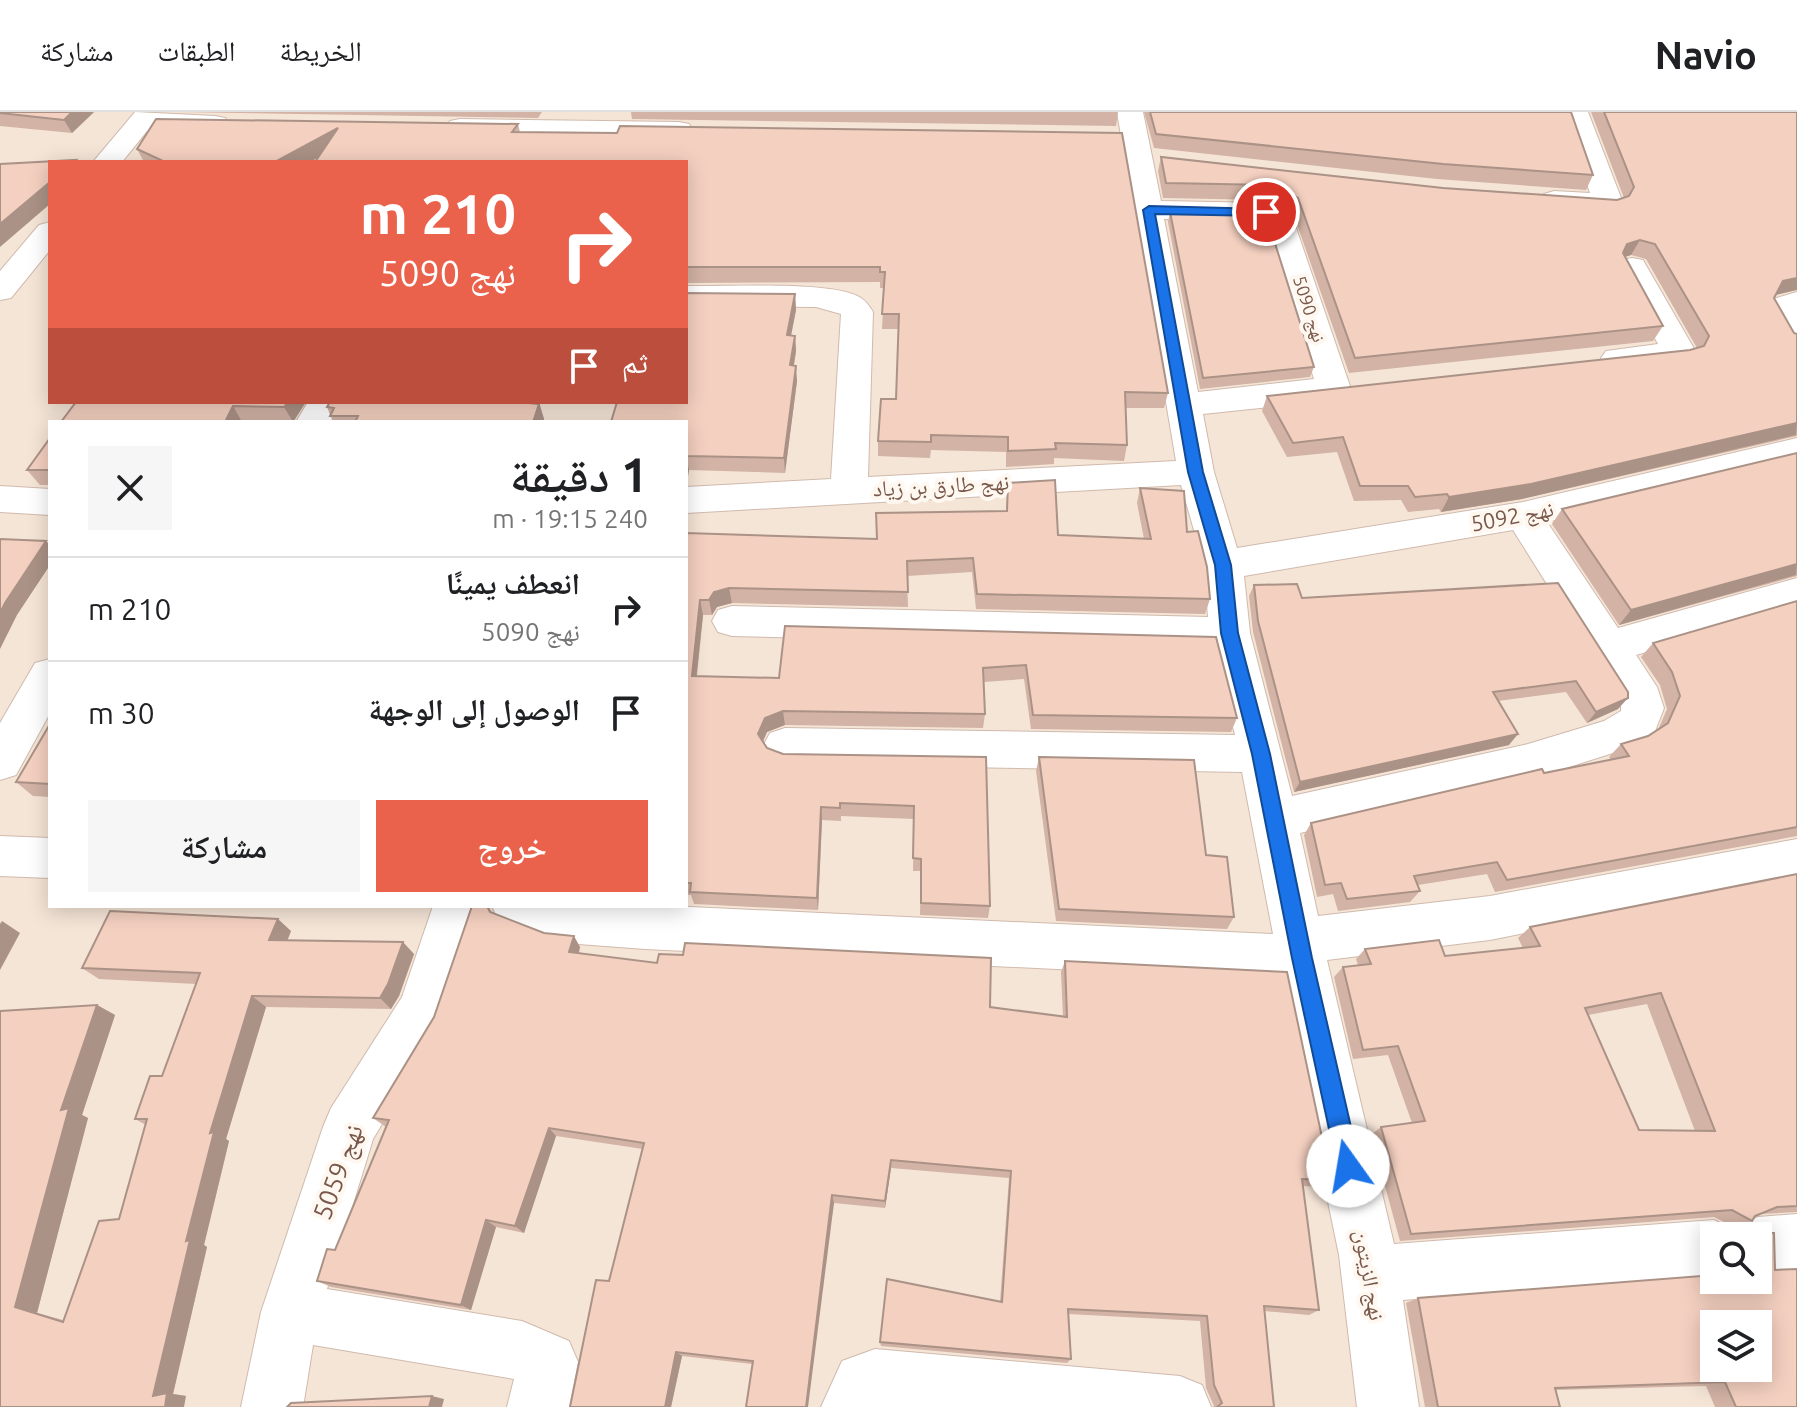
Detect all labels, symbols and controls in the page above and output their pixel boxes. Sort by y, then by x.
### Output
text: Navio [1655,34,1757,76]
text: مشاركة [40,35,114,66]
text: الطبقات [158,35,235,66]
text: الخريطة [279,35,362,66]
pin [1232,178,1300,246]
text: 210 m [360,182,516,245]
icon: arrive [1244,190,1288,234]
icon: right [544,192,648,296]
text: نهج 5090 [379,252,516,293]
street label: نهج 5090 [1287,273,1330,345]
icon: arrive [562,344,606,388]
text: ثم [622,345,648,379]
button: close [88,446,172,530]
text: 1 دقيقة [510,447,648,501]
street label: نهج طارق بن زياد [872,468,1010,503]
street label: نهج 5092 [1468,495,1556,538]
text: 240 m · 19:15 [492,504,648,533]
text: انعطف يمينًا [446,566,580,600]
icon: right [604,587,648,631]
text: 210 m [88,592,172,626]
text: نهج 5090 [481,617,580,646]
icon: arrive [604,691,648,735]
text: الوصول إلى الوجهة [369,692,580,726]
text: 30 m [88,696,155,730]
button: مشاركة [88,800,360,892]
button: خروج [376,800,648,892]
street label: نهج 5059 [307,1120,371,1224]
position arrow [1306,1124,1390,1208]
map controls [1700,1222,1772,1382]
button: search [1700,1222,1772,1294]
street label: نهج الزيتون [1348,1228,1391,1323]
button: layers [1700,1310,1772,1382]

